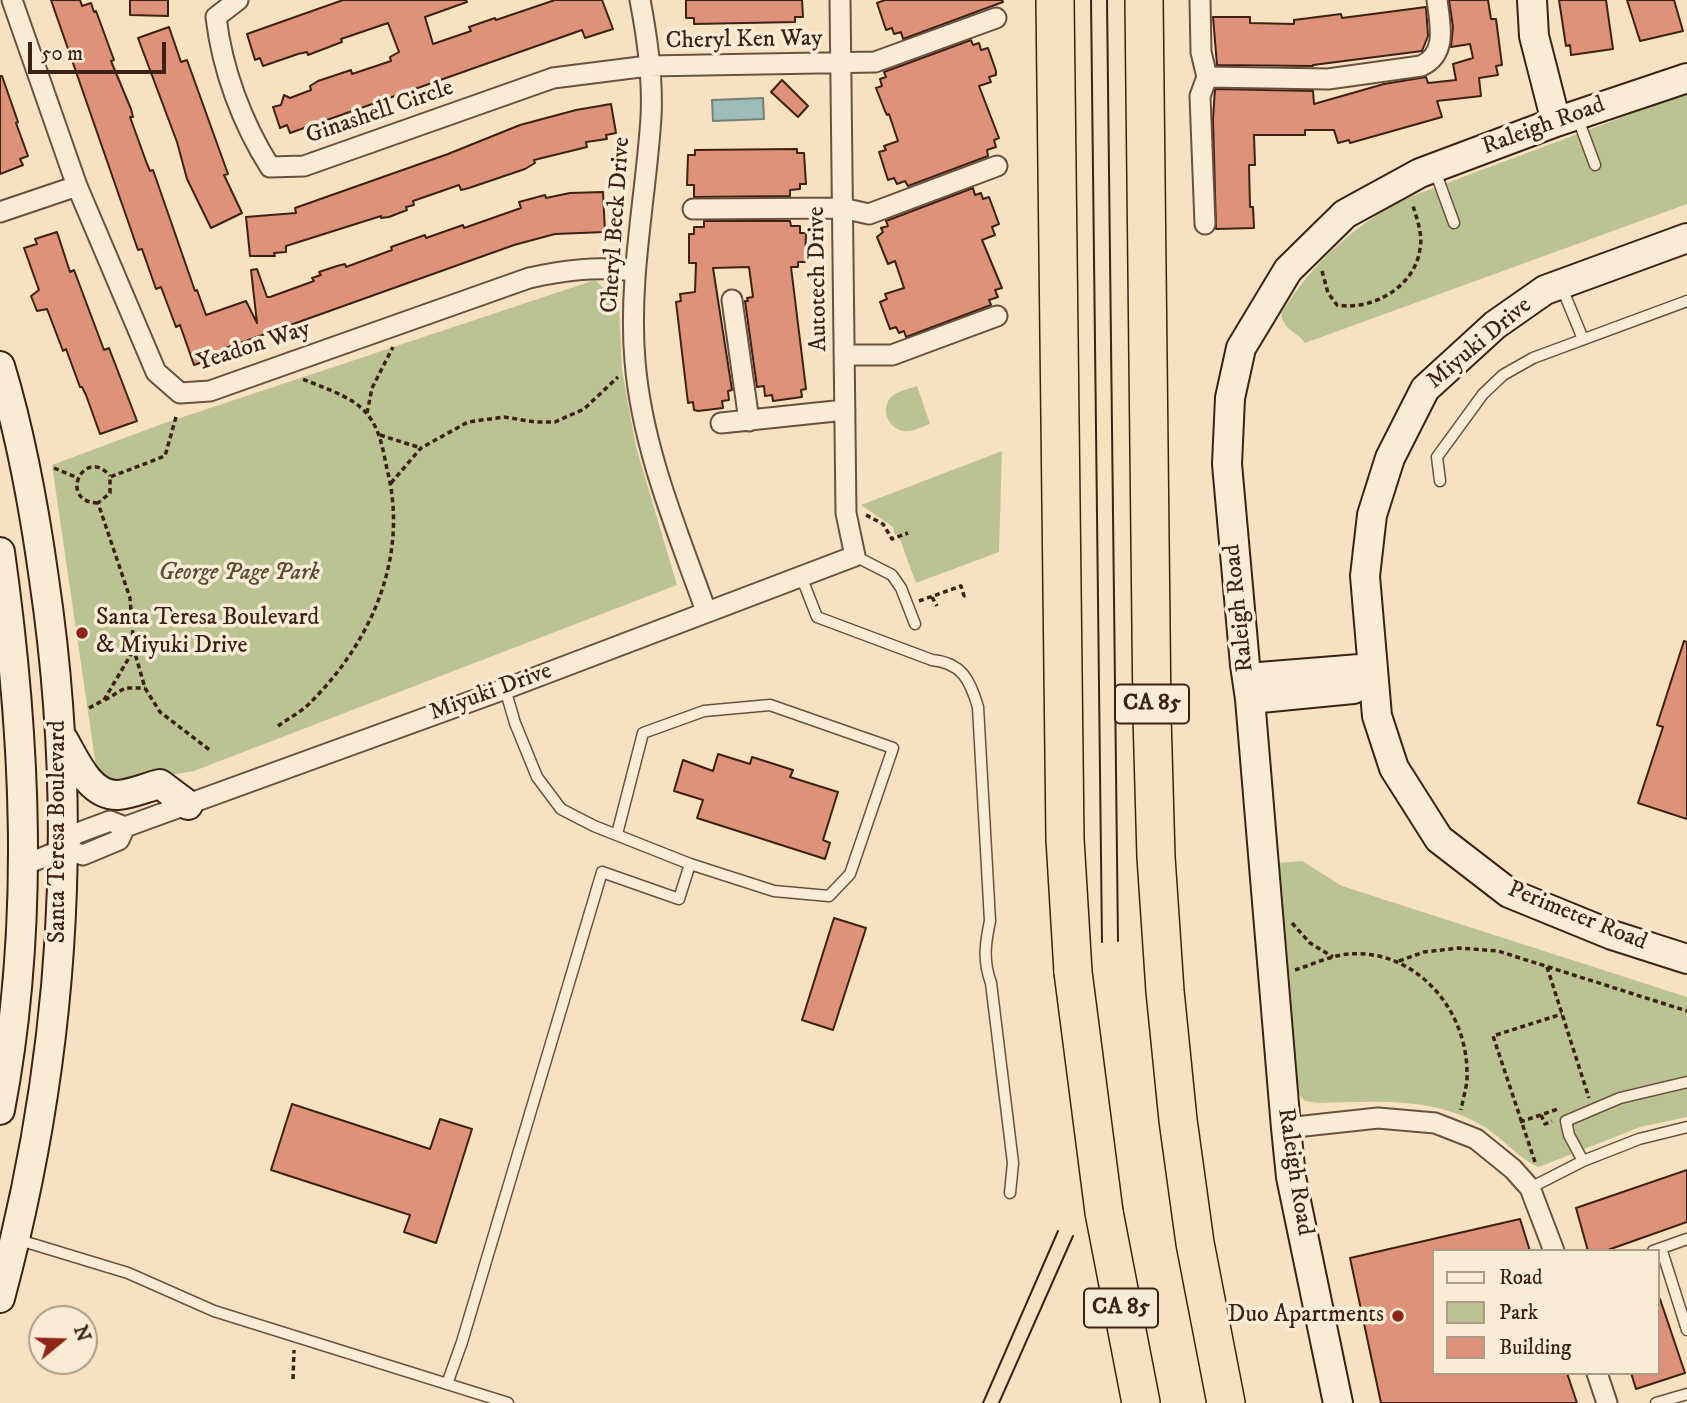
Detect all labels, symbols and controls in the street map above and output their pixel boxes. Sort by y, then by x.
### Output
street label: Cheryl Ken Way [665,25,823,57]
scale bar [32,28,170,72]
text: 50 m [41,41,83,67]
street label: Ginashell Circle [303,74,457,152]
street label: Raleigh Road [1479,91,1609,163]
street label: Cheryl Beck Drive [596,136,638,314]
street label: Autotech Drive [803,206,835,352]
street label: Miyuki Drive [1422,292,1538,396]
street label: Yeadon Way [194,315,314,379]
street label: Raleigh Road [1219,543,1261,673]
park label: George Page Park [158,560,320,588]
place label: Santa Teresa Boulevard & Miyuki Drive [96,605,319,661]
marker: Santa Teresa Boulevard & Miyuki Drive [74,625,90,641]
street label: Miyuki Drive [426,658,556,728]
road number: CA 85 [1115,684,1189,724]
street label: Santa Teresa Boulevard [45,720,73,944]
street label: Perimeter Road [1503,876,1651,958]
street label: Raleigh Road [1270,1106,1318,1238]
legend [1432,1249,1659,1375]
text: Road [1499,1265,1543,1291]
road number: CA 85 [1084,1288,1158,1328]
text: Park [1499,1300,1538,1326]
place label: Duo Apartments [1228,1302,1384,1330]
north arrow [28,1305,98,1375]
marker: Duo Apartments [1390,1308,1406,1324]
text: N [68,1323,95,1345]
text: Building [1499,1335,1571,1361]

